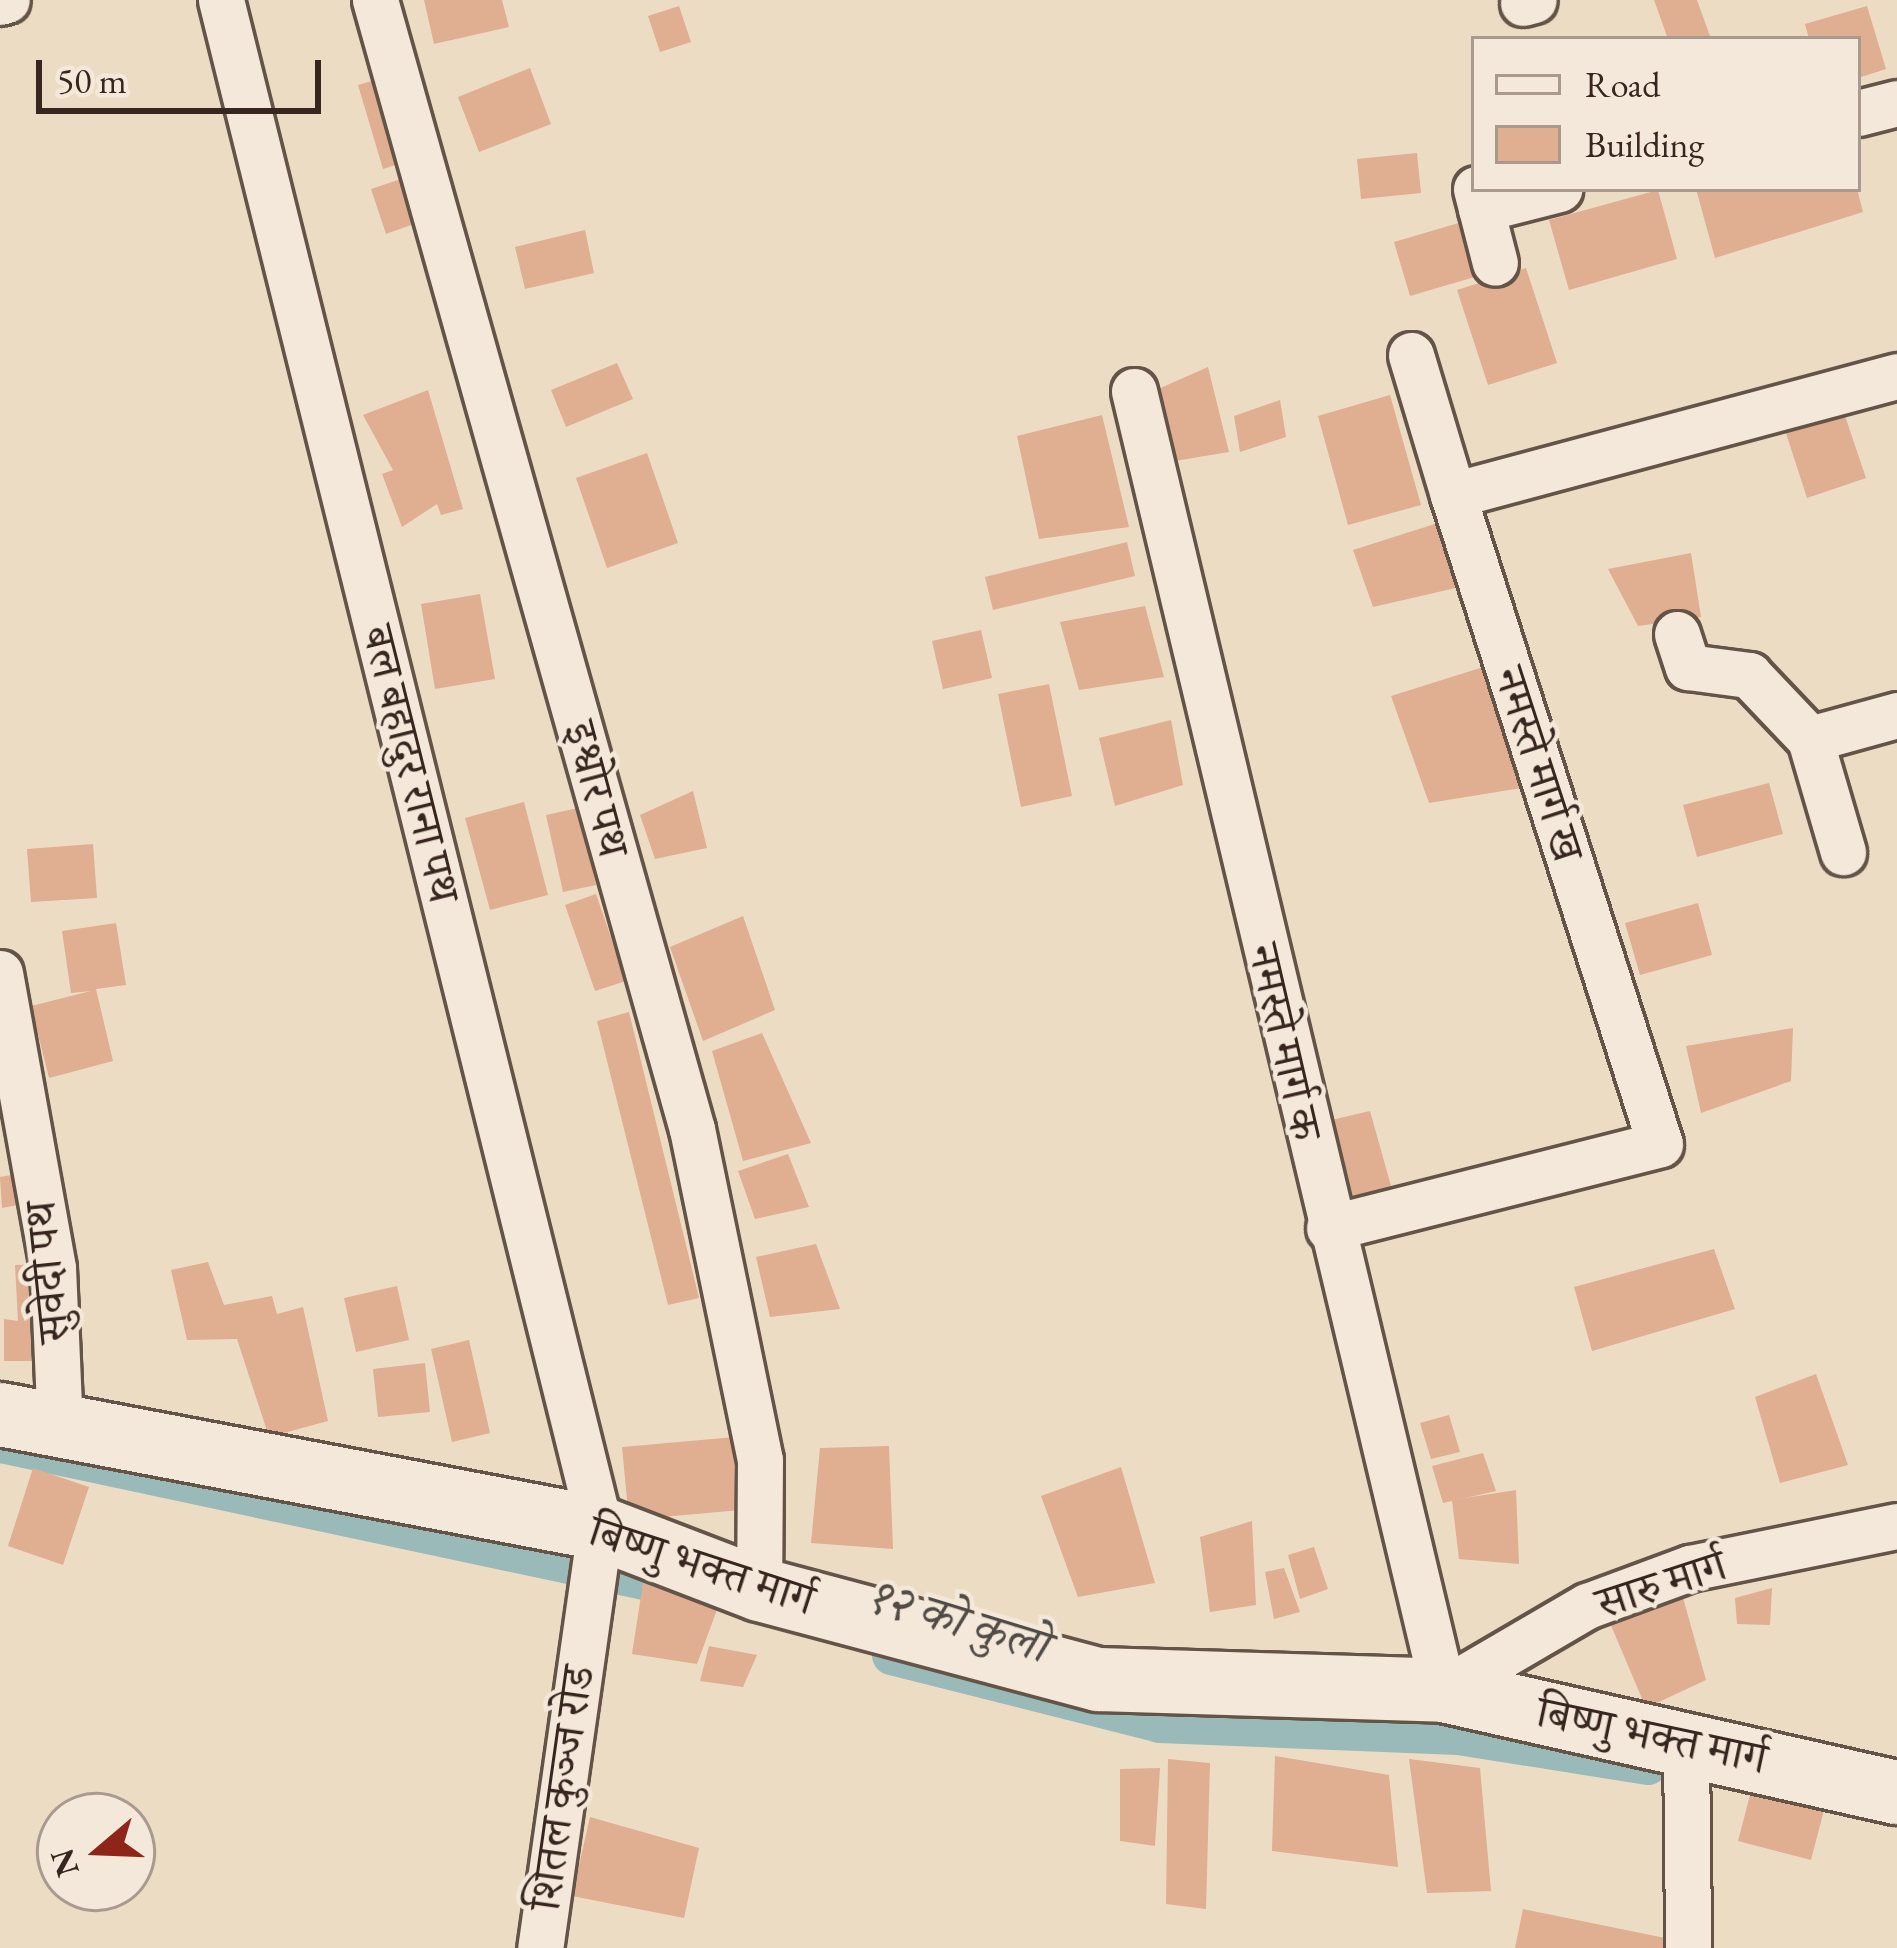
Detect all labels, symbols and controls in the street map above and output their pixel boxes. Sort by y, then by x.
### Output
scale bar [42,36,327,110]
legend [1471,36,1861,192]
text: 50 m [57,57,127,104]
text: Road [1585,61,1660,108]
text: Building [1585,121,1704,168]
street label: बल बहादुर राना पथ [350,620,472,908]
street label: नमस्ते मार्ग ख [1482,660,1596,868]
street label: इश्वोर पथ [553,715,641,863]
street label: नमस्ते मार्ग क [1236,939,1334,1145]
street label: सुवेदी पथ [13,1198,81,1346]
street label: बिष्णु भक्त मार्ग [582,1503,822,1627]
street label: सारु मार्ग [1589,1538,1733,1630]
water label: १२ को कुलो [861,1565,1055,1675]
street label: शितल कुञ्ज रोड [517,1662,605,1914]
street label: बिष्णु भक्त मार्ग [1532,1684,1772,1786]
north arrow [36,1792,156,1912]
text: N [40,1843,89,1883]

